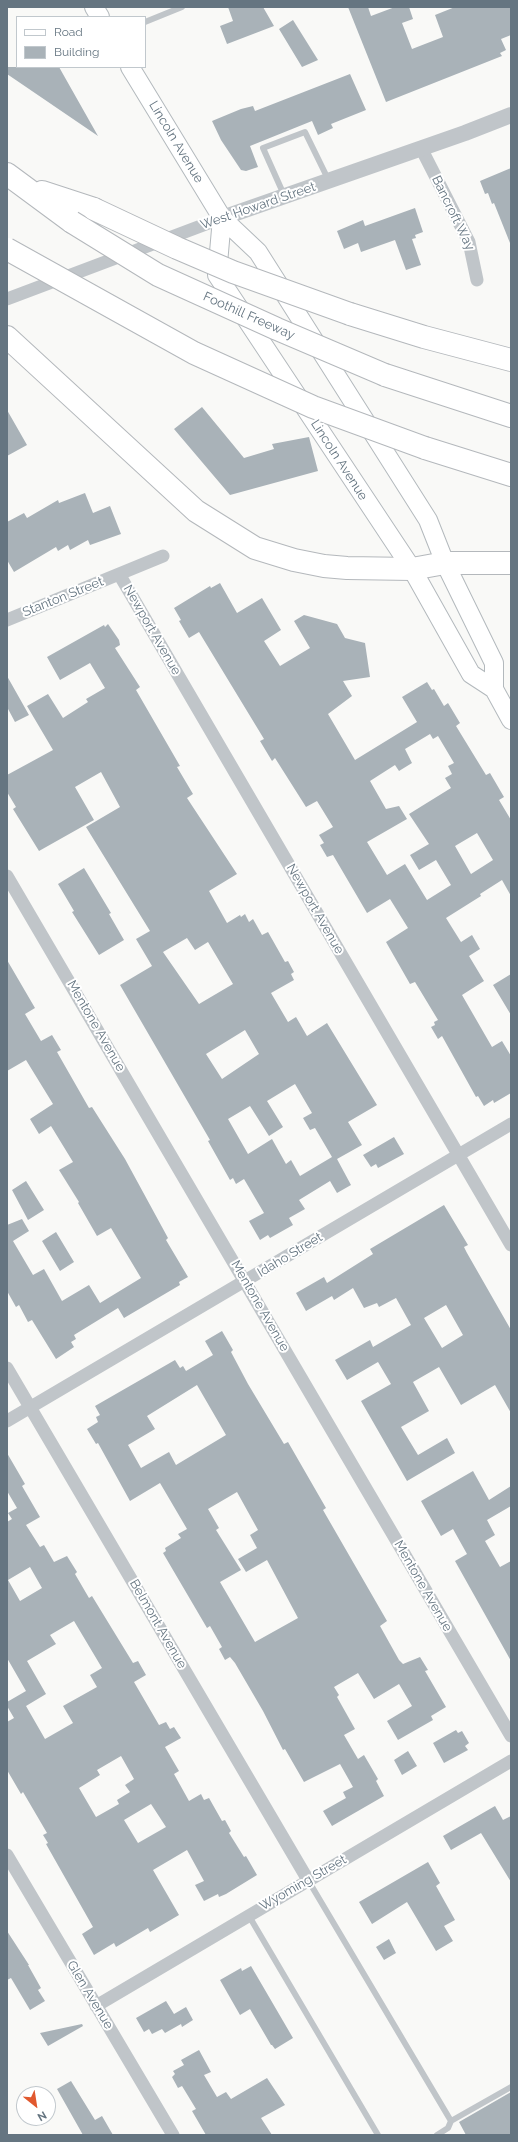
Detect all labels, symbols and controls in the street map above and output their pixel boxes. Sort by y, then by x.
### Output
legend [16,16,146,68]
text: Road [54,25,83,39]
text: Building [54,45,100,59]
street label: Lincoln Avenue [145,98,207,186]
street label: Bancroft Way [428,173,478,253]
street label: West Howard Street [198,179,318,233]
street label: Foothill Freeway [201,289,297,343]
street label: Lincoln Avenue [307,417,371,503]
street label: Stanton Street [20,574,106,620]
street label: Newport Avenue [120,582,184,678]
street label: Newport Avenue [283,861,347,957]
street label: Mentone Avenue [64,978,128,1074]
street label: Idaho Street [255,1230,325,1280]
street label: Mentone Avenue [228,1258,292,1354]
street label: Mentone Avenue [391,1538,455,1634]
street label: Belmont Avenue [126,1577,190,1671]
street label: Wyoming Street [257,1852,349,1914]
street label: Glen Avenue [63,1958,117,2032]
north arrow [16,2086,56,2126]
text: N [35,2108,49,2124]

